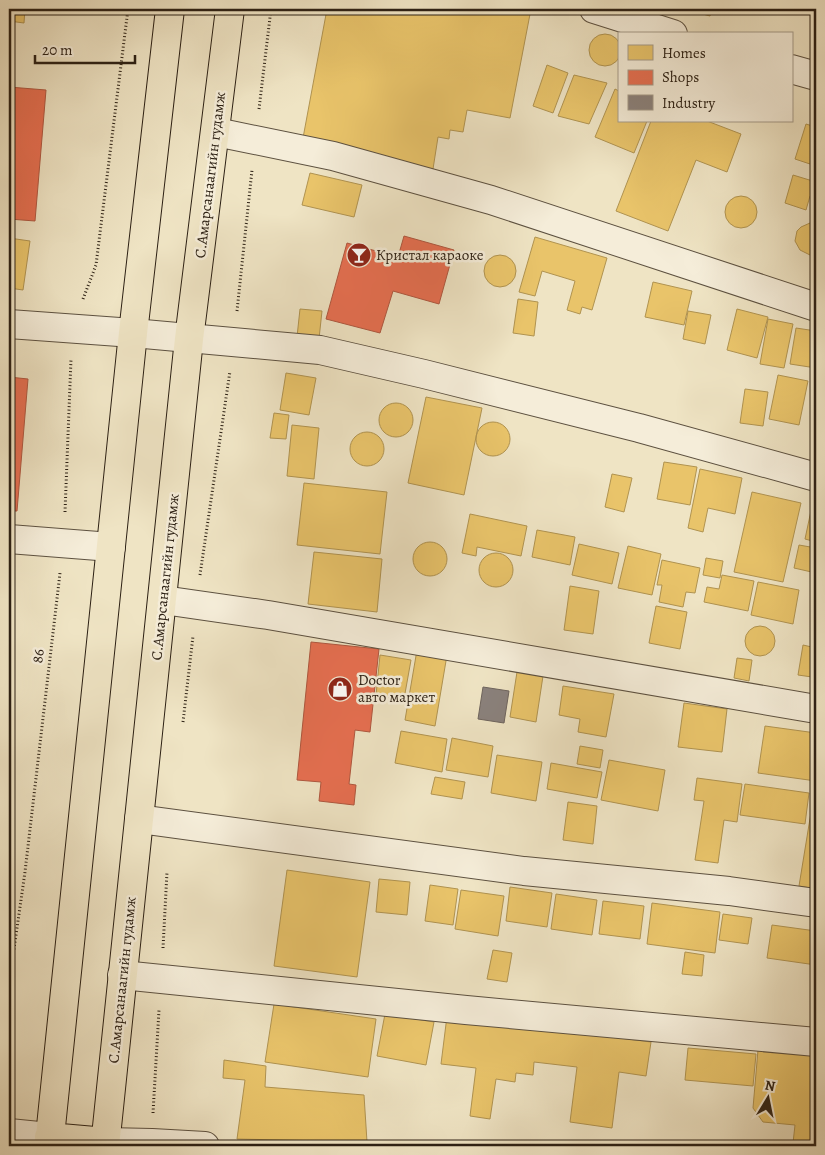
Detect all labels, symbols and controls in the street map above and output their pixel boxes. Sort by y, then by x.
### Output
scale bar [35,32,135,64]
legend [618,32,792,122]
text: 20 m [42,40,73,60]
text: Homes [662,43,706,63]
text: Shops [662,67,699,87]
street label: С.Амарсанаагийн гудамж [190,91,230,259]
text: Industry [662,93,716,113]
bar icon: Кристал караоке [346,242,372,268]
place label: Кристал караоке [376,245,484,265]
street label: С.Амарсанаагийн гудамж [146,493,184,661]
street label: 86 [27,648,49,664]
place label: Doctor авто маркет [358,670,435,707]
shop icon: Doctor авто маркет [327,676,353,702]
street label: С.Амарсанаагийн гудамж [103,896,141,1064]
north arrow [742,1072,792,1122]
text: N [763,1075,777,1096]

